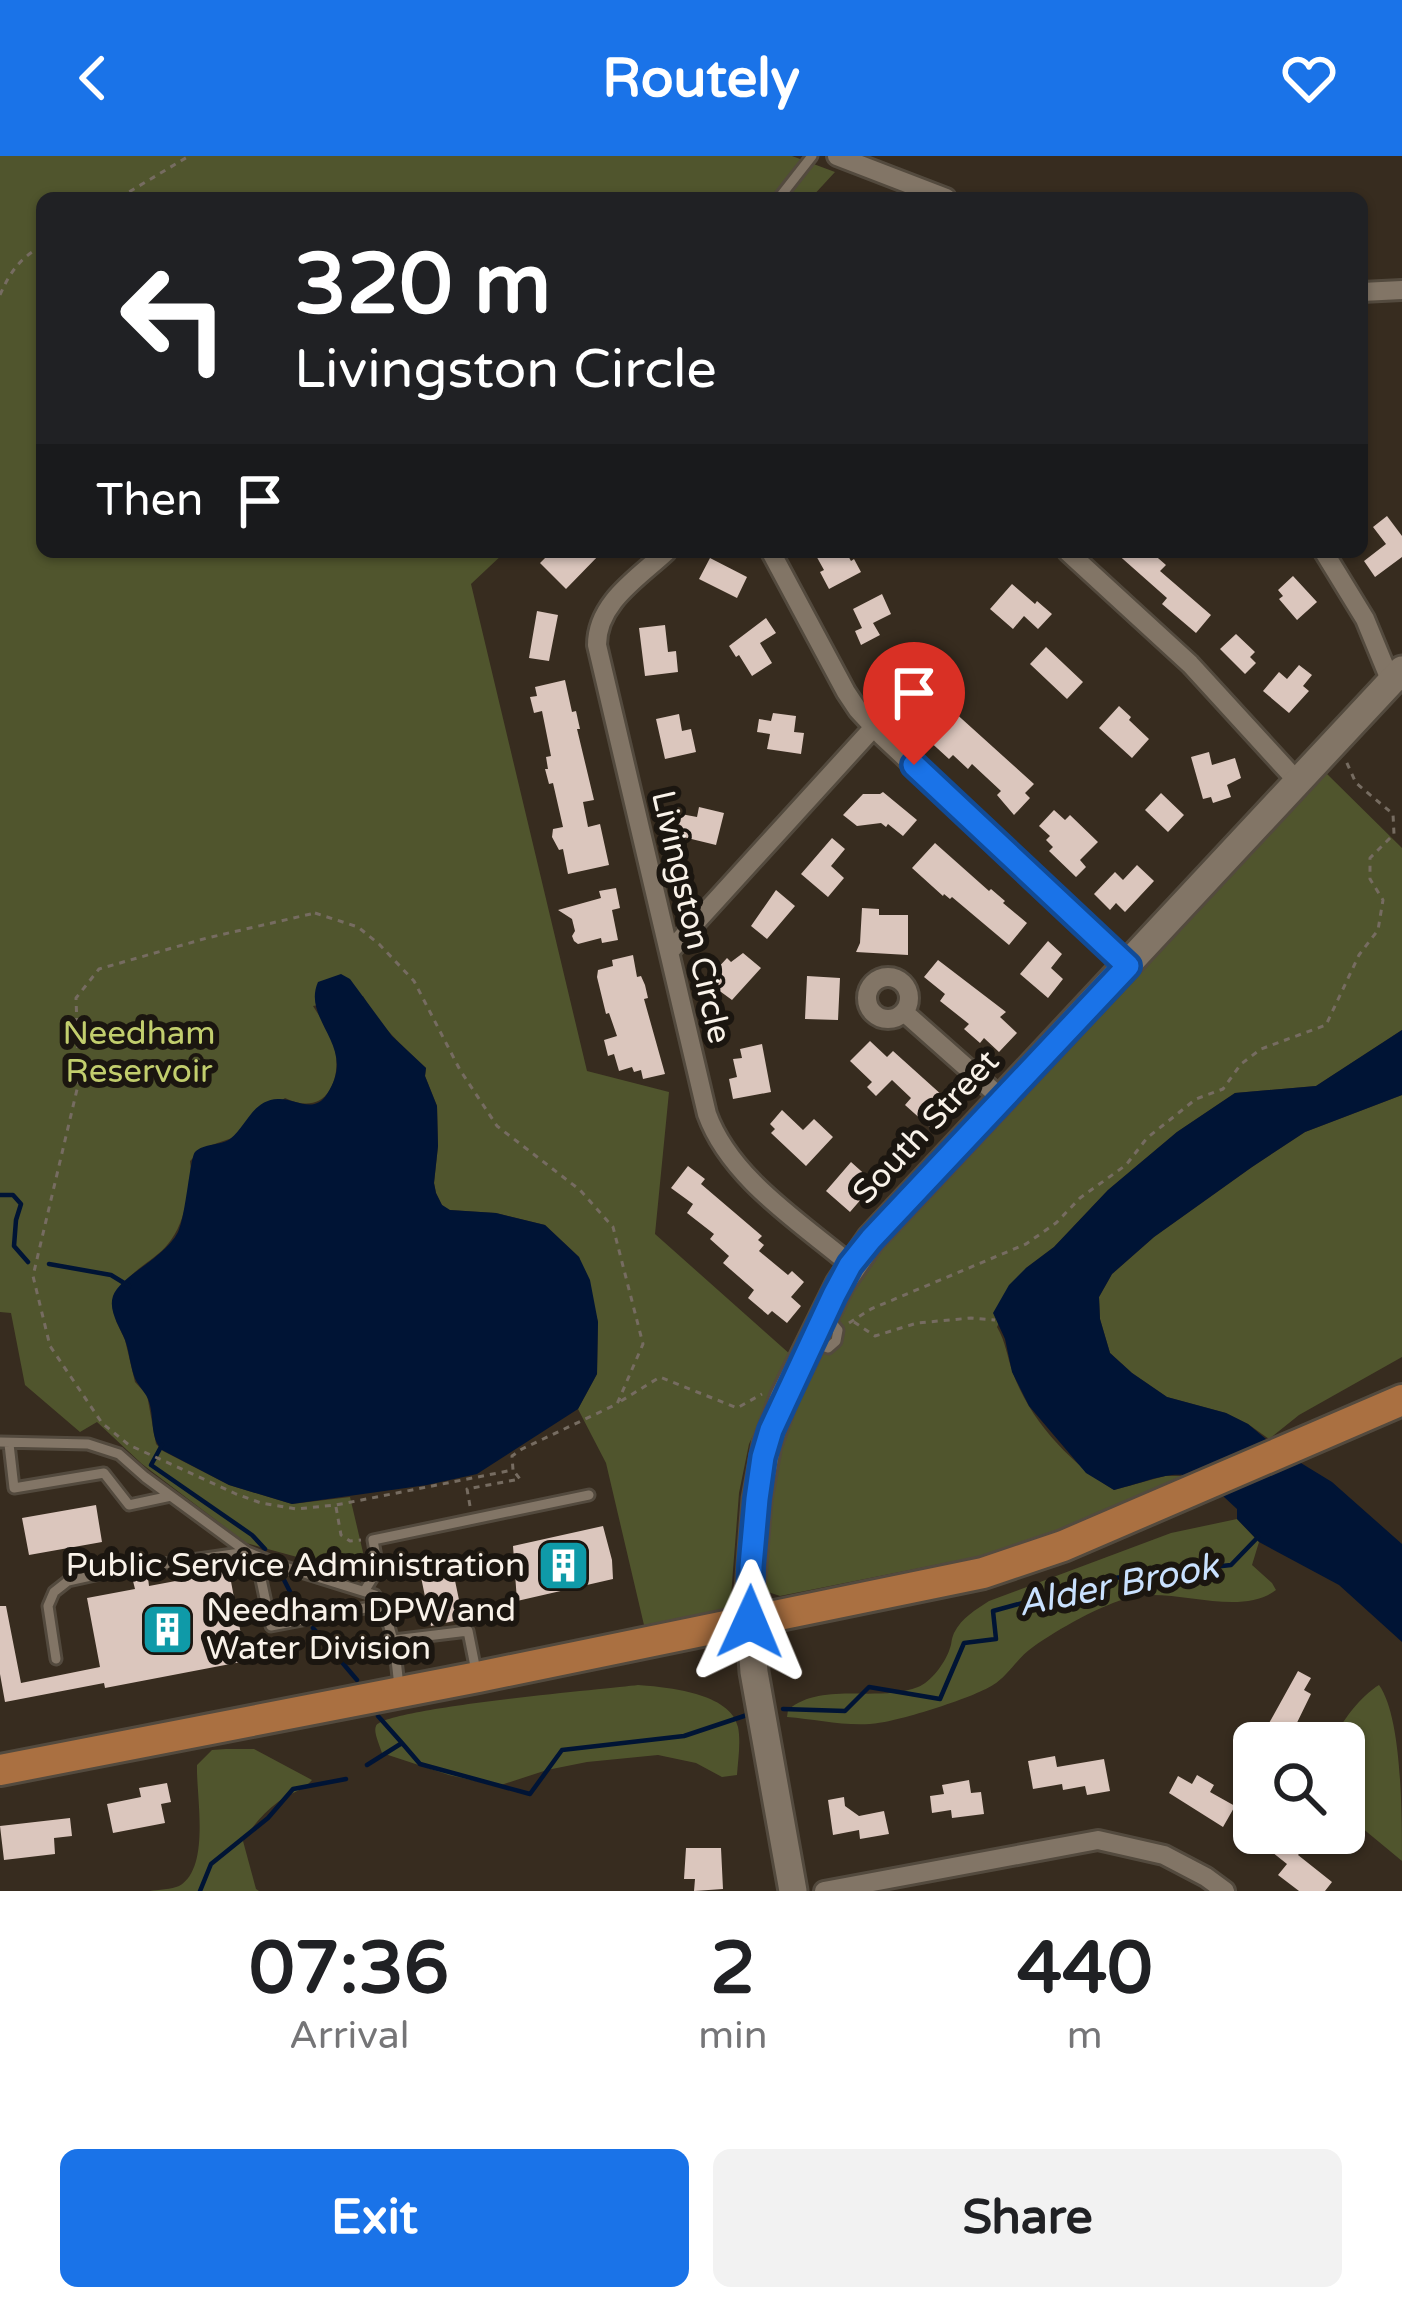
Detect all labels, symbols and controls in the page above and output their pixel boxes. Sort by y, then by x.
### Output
icon: back [60,45,126,111]
icon: heart [1276,45,1342,111]
text: Routely [602,46,800,111]
text: 320 m [294,235,551,336]
icon: left [96,240,252,396]
text: Livingston Circle [294,337,717,402]
icon: arrive [227,468,293,534]
text: Then [96,474,203,528]
pin [863,642,965,765]
icon: arrive [881,660,947,726]
street label: Livingston Circle [643,787,739,1047]
park label: Needham Reservoir [62,1014,216,1091]
street label: South Street [845,1042,1007,1212]
building icon: Public Service Administration [536,1537,592,1593]
water label: Alder Brook [1014,1544,1224,1625]
place label: Public Service Administration [66,1546,525,1585]
position arrow [687,1559,813,1685]
place label: Needham DPW and Water Division [206,1591,516,1668]
building icon: Needham DPW and Water Division [139,1601,195,1657]
map controls [1233,1722,1365,1854]
button: search [1233,1722,1365,1854]
text: 07:36 [249,1926,449,2013]
text: 2 [710,1926,756,2013]
text: 440 [1017,1926,1153,2013]
text: Arrival [289,2012,409,2059]
text: min [698,2012,768,2059]
text: m [1067,2012,1103,2059]
button: Exit [60,2149,689,2287]
button: Share [713,2149,1342,2287]

